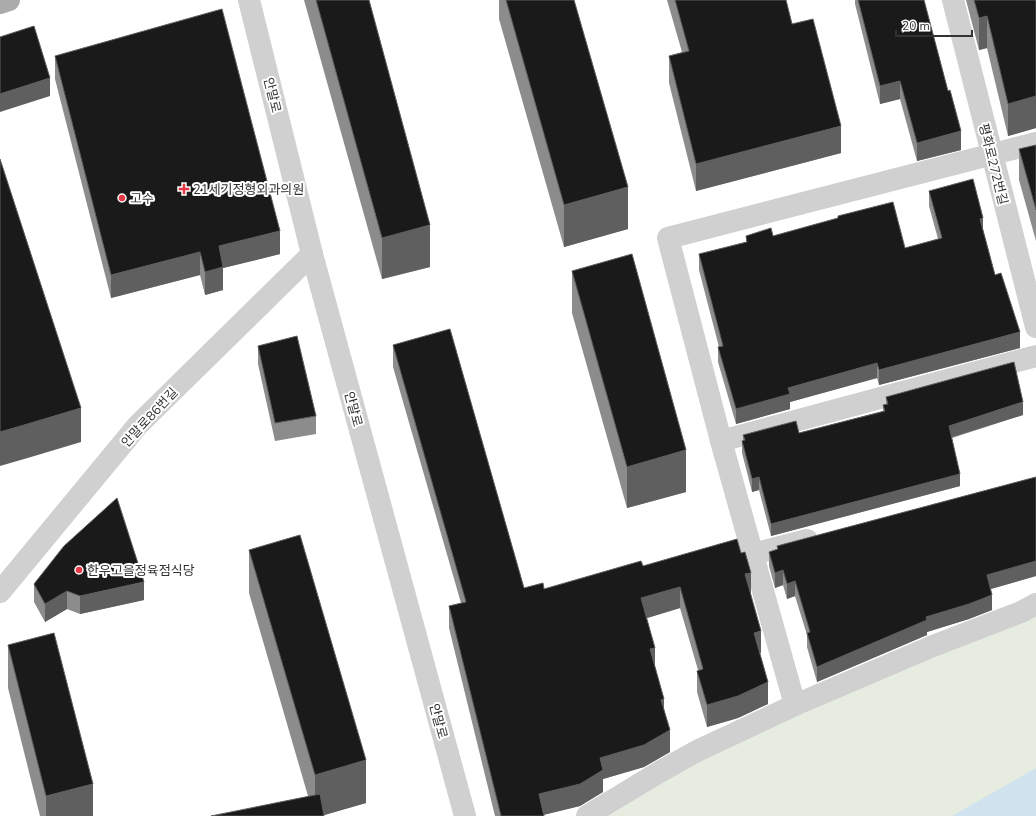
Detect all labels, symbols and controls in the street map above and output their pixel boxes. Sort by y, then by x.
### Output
scale bar [896,12,972,38]
text: 20 m [902,18,930,34]
street label: 안말로 [259,76,285,115]
street label: 평화로272번길 [974,122,1012,207]
place label: 21세기정형외과의원 [193,181,304,199]
marker: 21세기정형외과의원 [178,183,190,195]
place label: 고수 [130,190,154,208]
marker: 고수 [117,193,127,203]
street label: 안말로86번길 [117,384,182,451]
street label: 안말로 [340,390,366,429]
place label: 한우고을정육점식당 [87,562,195,580]
marker: 한우고을정육점식당 [74,565,84,575]
street label: 안말로 [425,702,451,741]

